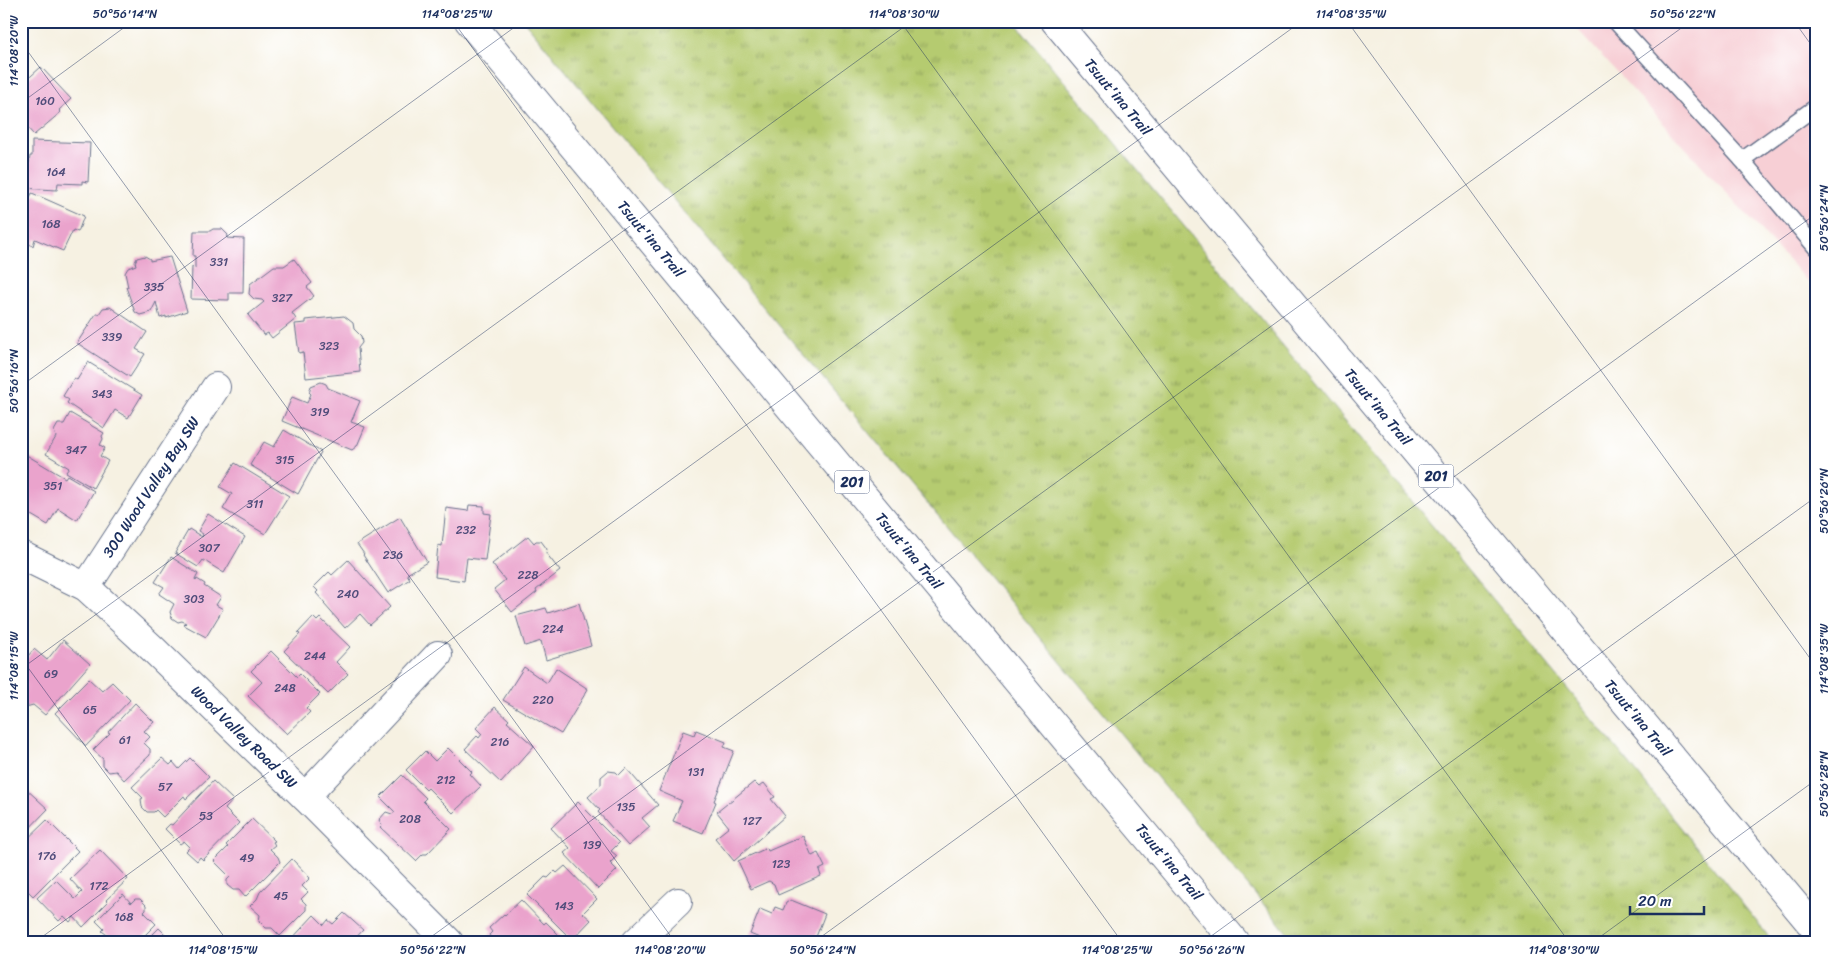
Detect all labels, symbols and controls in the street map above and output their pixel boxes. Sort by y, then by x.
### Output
text: 50°56'14"N [93,3,158,25]
text: 114°08'25"W [422,3,493,25]
text: 114°08'30"W [869,3,940,25]
text: 114°08'35"W [1316,3,1387,25]
text: 50°56'22"N [1650,3,1717,25]
text: 114°08'20"W [3,15,25,86]
street label: Tsuut'ina Trail [1078,52,1159,142]
house number: 160 [35,90,55,112]
house number: 164 [46,161,66,183]
text: 50°56'24"N [1813,184,1835,251]
street label: Tsuut'ina Trail [611,194,692,284]
house number: 168 [41,213,61,235]
house number: 331 [210,251,228,273]
house number: 335 [144,276,164,298]
house number: 327 [272,287,293,309]
house number: 339 [102,326,122,348]
house number: 323 [319,335,339,357]
text: 50°56'16"N [3,348,25,413]
street label: Tsuut'ina Trail [1338,362,1419,452]
house number: 343 [92,383,113,405]
house number: 319 [310,401,330,423]
street label: 300 Wood Valley Bay SW [95,411,207,563]
house number: 347 [66,439,88,461]
house number: 315 [275,449,295,471]
road number: 201 [1418,464,1454,488]
text: 50°56'26"N [1813,467,1835,534]
road number: 201 [834,471,870,494]
house number: 351 [43,475,63,497]
house number: 311 [247,493,263,515]
street label: Tsuut'ina Trail [869,506,950,596]
house number: 232 [456,519,476,541]
house number: 307 [198,537,221,559]
house number: 236 [383,544,403,566]
house number: 228 [517,564,539,586]
house number: 240 [337,583,359,605]
house number: 303 [184,588,205,610]
house number: 224 [542,618,564,640]
text: 114°08'35"W [1813,623,1835,694]
text: 114°08'15"W [3,631,25,700]
house number: 244 [304,645,326,667]
house number: 69 [44,663,58,685]
street label: Tsuut'ina Trail [1598,673,1679,763]
house number: 248 [274,677,296,699]
street label: Wood Valley Road SW [184,679,304,795]
house number: 220 [532,689,554,711]
house number: 65 [83,699,97,721]
house number: 61 [119,729,131,751]
house number: 216 [491,731,510,753]
text: 50°56'28"N [1813,750,1835,817]
house number: 131 [688,761,704,783]
house number: 212 [437,769,456,791]
house number: 57 [158,776,173,798]
house number: 135 [616,796,636,818]
house number: 53 [199,805,213,827]
house number: 208 [399,808,421,830]
house number: 127 [743,810,763,832]
street label: Tsuut'ina Trail [1129,817,1210,907]
house number: 139 [582,834,602,856]
house number: 176 [38,845,57,867]
house number: 49 [240,847,254,869]
house number: 123 [772,853,791,875]
house number: 172 [90,875,109,897]
scale bar [1630,883,1704,915]
house number: 45 [274,885,288,907]
text: 20 m [1638,888,1672,914]
house number: 143 [554,895,574,917]
house number: 168 [114,906,134,928]
text: 114°08'15"W [189,939,258,961]
text: 50°56'22"N [400,939,467,961]
text: 114°08'20"W [635,939,706,961]
text: 50°56'24"N [790,939,857,961]
text: 114°08'25"W [1082,939,1153,961]
text: 50°56'26"N [1179,939,1246,961]
text: 114°08'30"W [1529,939,1600,961]

